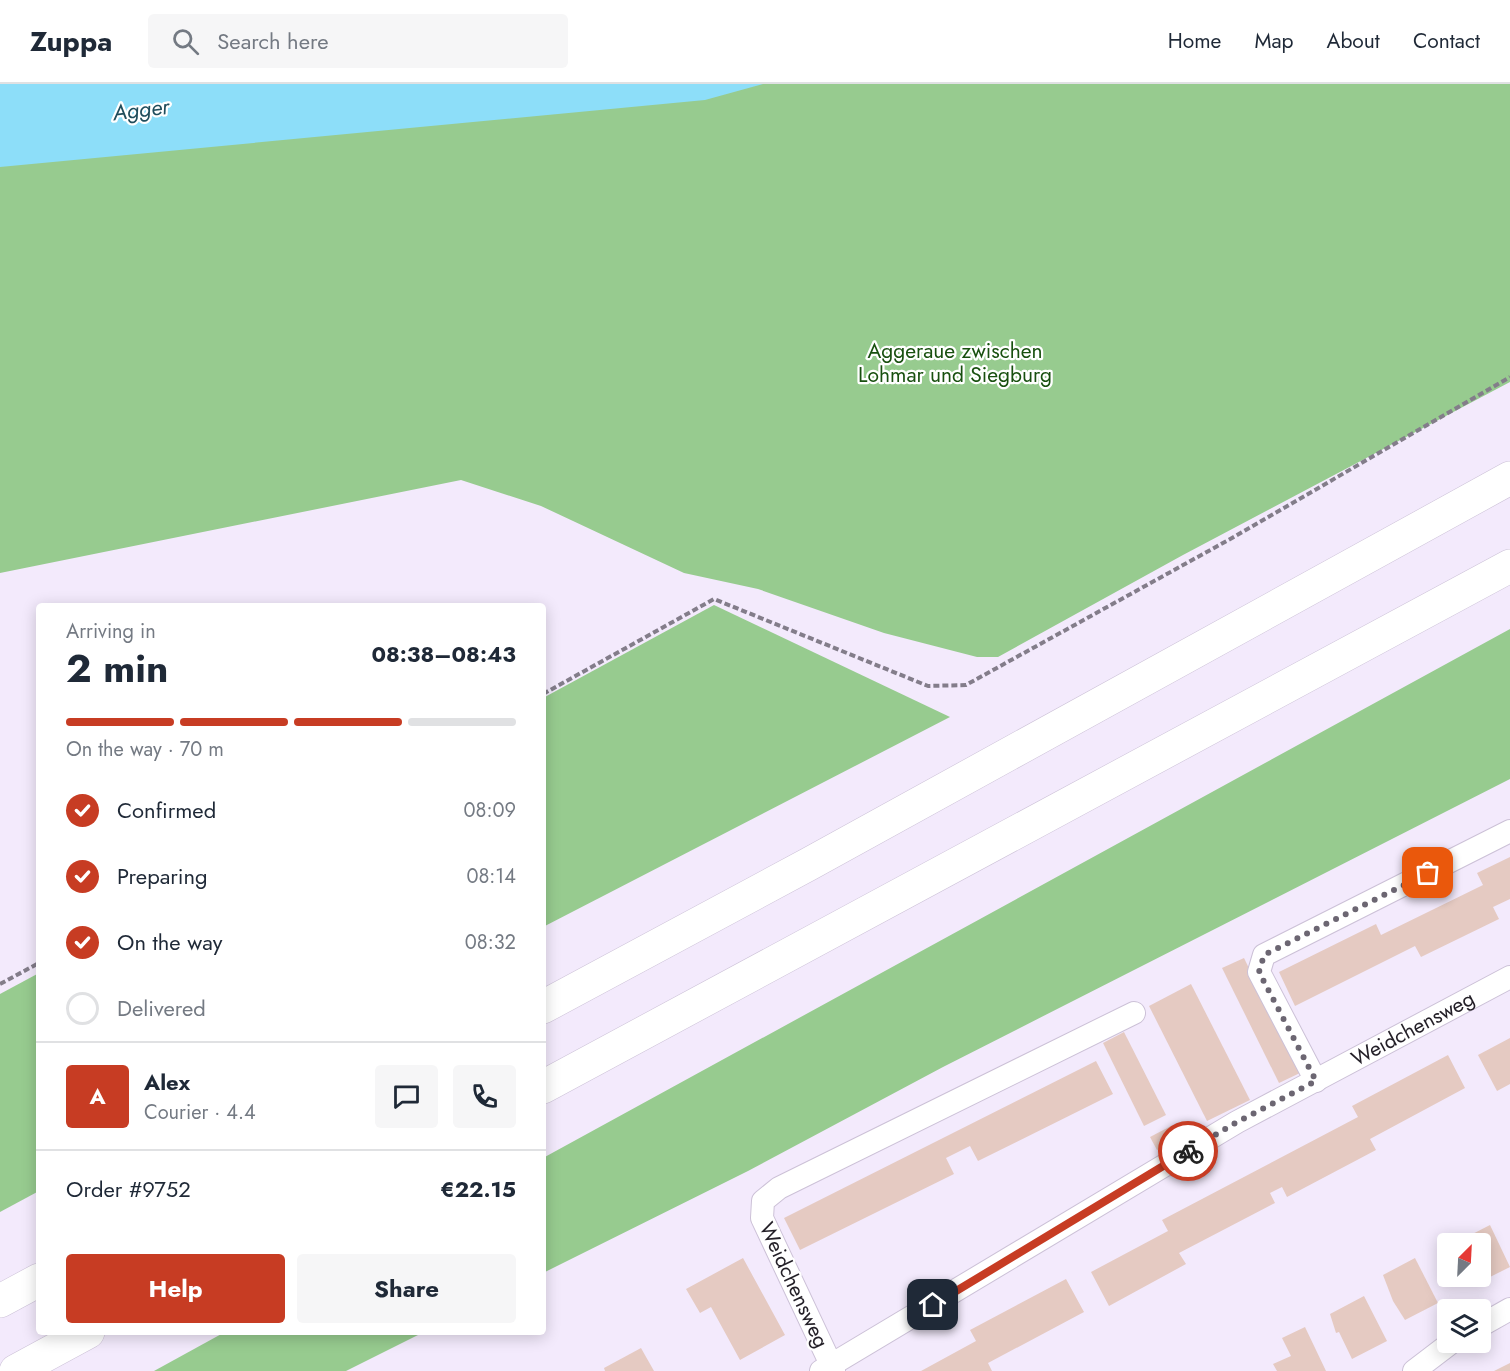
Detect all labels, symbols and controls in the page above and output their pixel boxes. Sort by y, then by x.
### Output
search box [148,14,568,68]
text: Zuppa [30,21,112,62]
icon: search [169,25,202,58]
text: Search here [217,25,329,57]
text: Home [1168,26,1221,56]
text: Map [1254,26,1294,56]
text: About [1327,26,1380,56]
text: Contact [1413,26,1480,56]
water label: Agger [110,89,173,128]
park label: Aggeraue zwischen Lohmar und Siegburg [858,336,1052,390]
text: Arriving in [66,617,156,646]
text: 08:38–08:43 [371,638,516,670]
text: 2 min [66,640,168,697]
text: On the way · 70 m [66,735,224,764]
icon: check [66,794,99,827]
text: Confirmed [117,794,216,826]
text: 08:09 [464,796,516,825]
pin [1402,847,1453,898]
icon: bag [1411,856,1444,889]
icon: check [66,860,99,893]
text: Preparing [117,860,208,892]
text: 08:14 [466,862,516,891]
icon: check [66,926,99,959]
text: On the way [117,926,222,958]
text: 08:32 [465,928,516,957]
street label: Weidchensweg [1346,984,1480,1074]
text: Delivered [117,992,206,1024]
button: chat [375,1065,438,1128]
button: phone [453,1065,516,1128]
text: Alex [144,1066,190,1098]
text: A [89,1080,106,1112]
text: Courier · 4.4 [144,1098,256,1127]
courier [1158,1121,1218,1181]
icon: bike [1172,1135,1205,1168]
text: Order #9752 [66,1173,191,1205]
text: €22.15 [440,1173,516,1205]
street label: Weidchensweg [752,1217,836,1353]
north arrow [1437,1233,1491,1287]
map controls [1437,1233,1491,1353]
button: Help [66,1254,285,1323]
button: Share [297,1254,516,1323]
pin [907,1279,958,1330]
icon: home [916,1288,949,1321]
button: layers [1437,1299,1491,1353]

